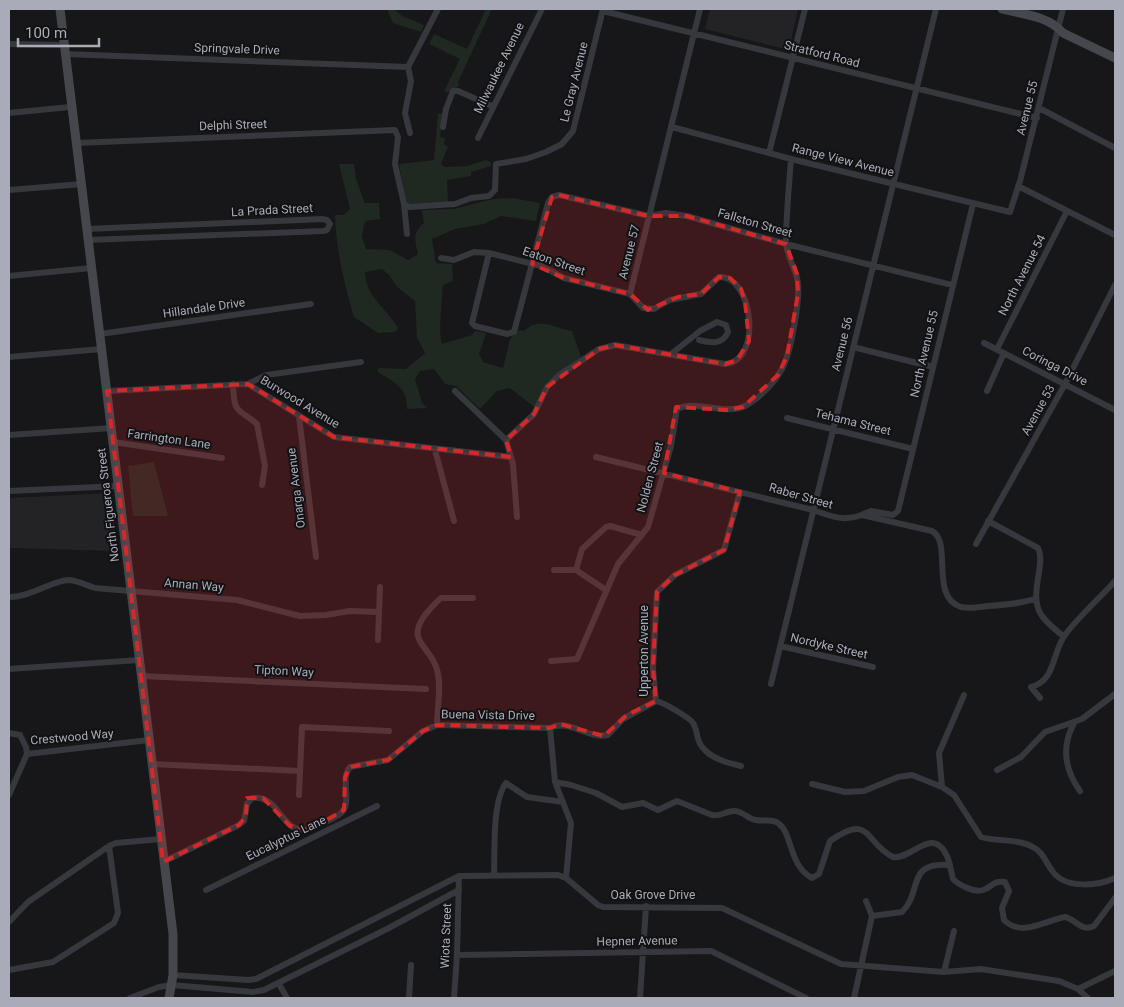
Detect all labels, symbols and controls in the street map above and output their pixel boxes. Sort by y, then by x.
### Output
scale bar [18,15,99,47]
street label: Milwaukee Avenue [471,20,527,116]
text: 100 m [25,24,67,42]
street label: Stratford Road [783,38,861,70]
street label: Le Gray Avenue [557,40,591,124]
street label: Springvale Drive [194,41,280,57]
street label: Avenue 55 [1013,79,1041,137]
street label: Delphi Street [199,117,267,133]
street label: Range View Avenue [790,141,896,179]
street label: La Prada Street [231,201,313,219]
street label: Fallston Street [716,206,794,240]
street label: Avenue 57 [615,223,643,281]
street label: North Avenue 54 [996,232,1049,318]
street label: Eaton Street [521,244,587,278]
street label: Hillandale Drive [162,295,246,321]
street label: North Avenue 55 [907,309,941,399]
street label: Avenue 56 [828,315,856,373]
street label: Coringa Drive [1020,344,1090,388]
street label: Burwood Avenue [258,373,342,431]
street label: Avenue 53 [1018,382,1058,438]
street label: Tehama Street [814,406,892,438]
street label: Farrington Lane [127,426,211,452]
street label: Nolden Street [634,440,666,514]
street label: North Figueroa Street [94,447,122,563]
street label: Onarga Avenue [284,447,308,529]
street label: Raber Street [767,480,835,512]
street label: Annan Way [164,575,225,595]
street label: Upperton Avenue [637,605,651,697]
street label: Nordyke Street [789,630,869,662]
street label: Tipton Way [254,662,314,680]
street label: Buena Vista Drive [441,707,535,723]
street label: Crestwood Way [30,726,114,748]
street label: Eucalyptus Lane [244,813,328,863]
street label: Oak Grove Drive [611,888,695,902]
street label: Wiota Street [438,903,454,969]
street label: Hepner Avenue [596,933,678,949]

